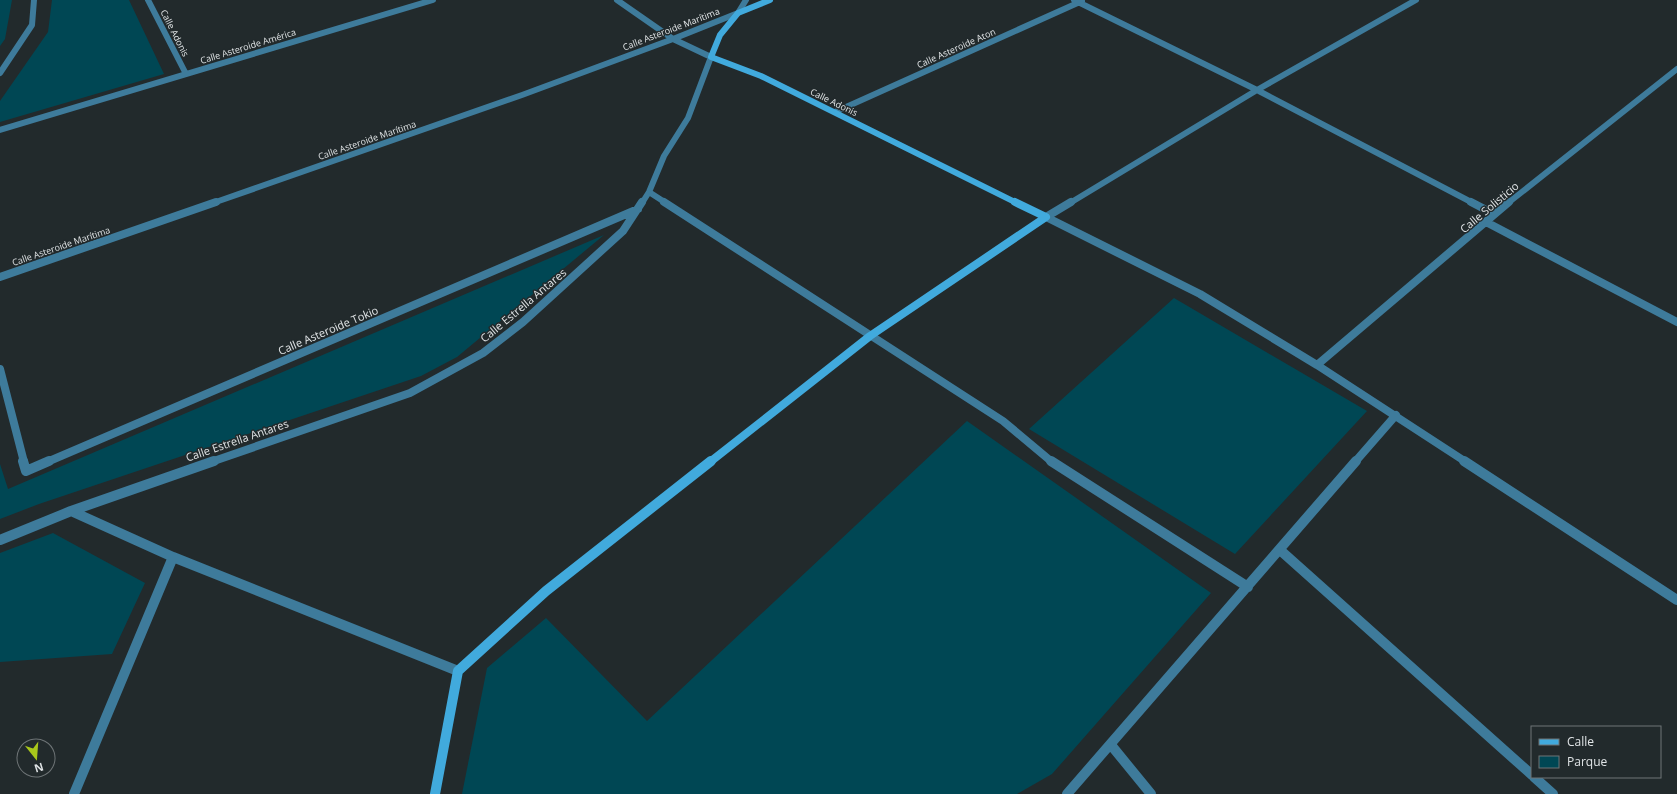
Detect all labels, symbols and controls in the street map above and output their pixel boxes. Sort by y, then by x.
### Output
street label: Calle Asteroide Marítima [621,4,721,54]
street label: Calle Adonis [158,7,192,59]
street label: Calle Asteroide América [199,25,297,67]
street label: Calle Asteroide Aton [915,25,997,71]
street label: Calle Adonis [808,85,860,119]
street label: Calle Asteroide Marítima [316,117,418,163]
street label: Calle Solisticio [1456,178,1522,236]
street label: Calle Asteroide Marítima [10,223,112,269]
street label: Calle Estrella Antares [477,265,569,345]
street label: Calle Asteroide Tokio [276,302,381,358]
street label: Calle Estrella Antares [184,415,290,465]
legend [1531,726,1661,778]
text: Calle [1567,733,1594,750]
north arrow [16,738,56,778]
text: Parque [1567,753,1607,770]
text: N [33,760,46,777]

